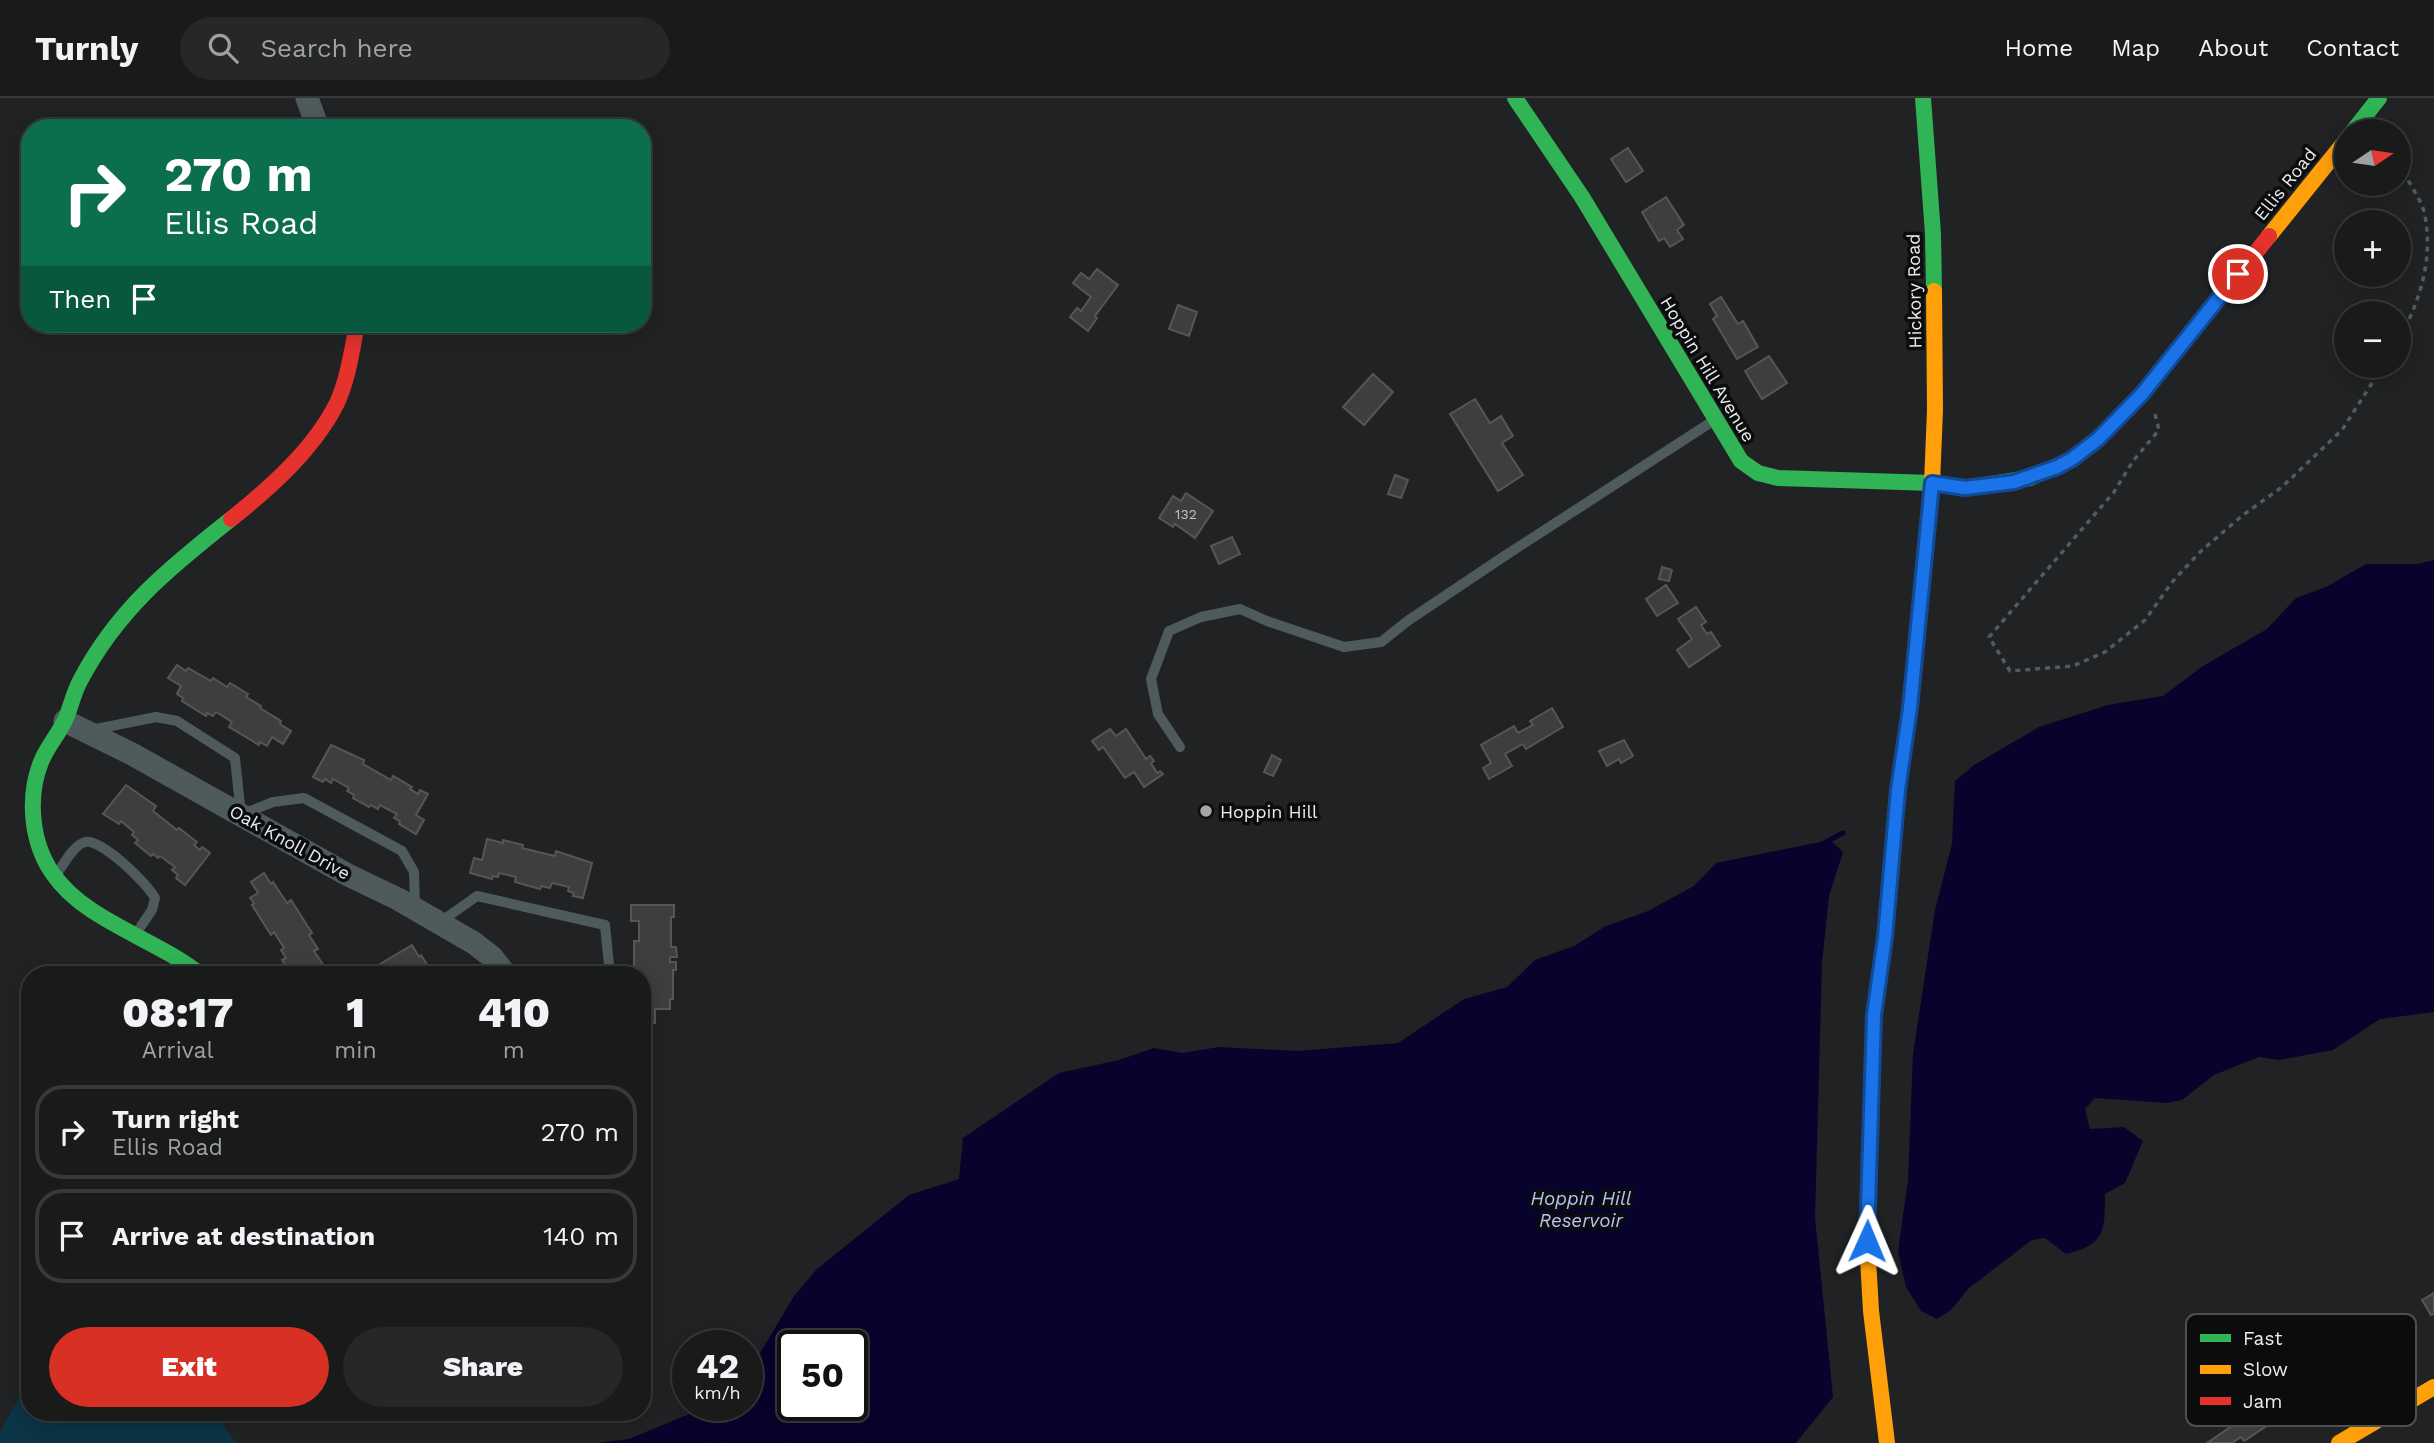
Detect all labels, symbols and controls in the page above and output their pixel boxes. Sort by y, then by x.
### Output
search box [180,17,670,80]
text: Turnly [35,29,138,68]
icon: search [204,29,242,67]
text: Search here [260,33,413,63]
text: Home [2005,34,2073,62]
text: Map [2111,34,2160,62]
text: About [2198,34,2268,62]
text: Contact [2306,34,2399,62]
north arrow [2334,119,2412,196]
map controls [2334,119,2411,378]
street label: Ellis Road [2250,144,2320,224]
text: 270 m [164,145,313,203]
icon: right [49,147,140,238]
text: Ellis Road [164,204,318,242]
button: + [2334,210,2411,287]
street label: Hickory Road [1902,233,1926,349]
pin [2208,244,2268,304]
icon: arrive [2219,255,2257,293]
icon: arrive [125,280,163,318]
text: Then [49,284,111,314]
street label: Hoppin Hill Avenue [1656,292,1760,446]
button: − [2334,301,2411,378]
house number: 132 [1175,506,1197,522]
street label: Oak Knoll Drive [226,800,354,884]
place label: Hoppin Hill [1220,801,1318,822]
marker: Hoppin Hill [1198,803,1214,819]
text: 08:17 [122,988,233,1037]
text: 1 [346,988,365,1037]
text: 410 [478,988,550,1037]
text: Arrival [142,1037,214,1064]
text: min [334,1037,377,1064]
text: m [503,1037,525,1064]
text: Turn right [112,1104,239,1134]
icon: right [53,1113,91,1151]
text: 270 m [540,1117,619,1147]
text: Ellis Road [112,1134,223,1161]
water label: Hoppin Hill Reservoir [1531,1187,1632,1232]
position arrow [1830,1204,1904,1278]
icon: arrive [53,1217,91,1255]
text: Arrive at destination [112,1221,375,1251]
text: 140 m [543,1221,619,1251]
legend [2186,1314,2416,1426]
button: Exit [49,1327,329,1407]
button: Share [343,1327,623,1407]
text: Fast [2243,1327,2282,1350]
speed limit sign: 50 [777,1330,868,1421]
text: 42 [696,1345,739,1387]
text: Slow [2243,1358,2288,1381]
text: km/h [694,1382,741,1403]
text: Jam [2243,1390,2282,1413]

